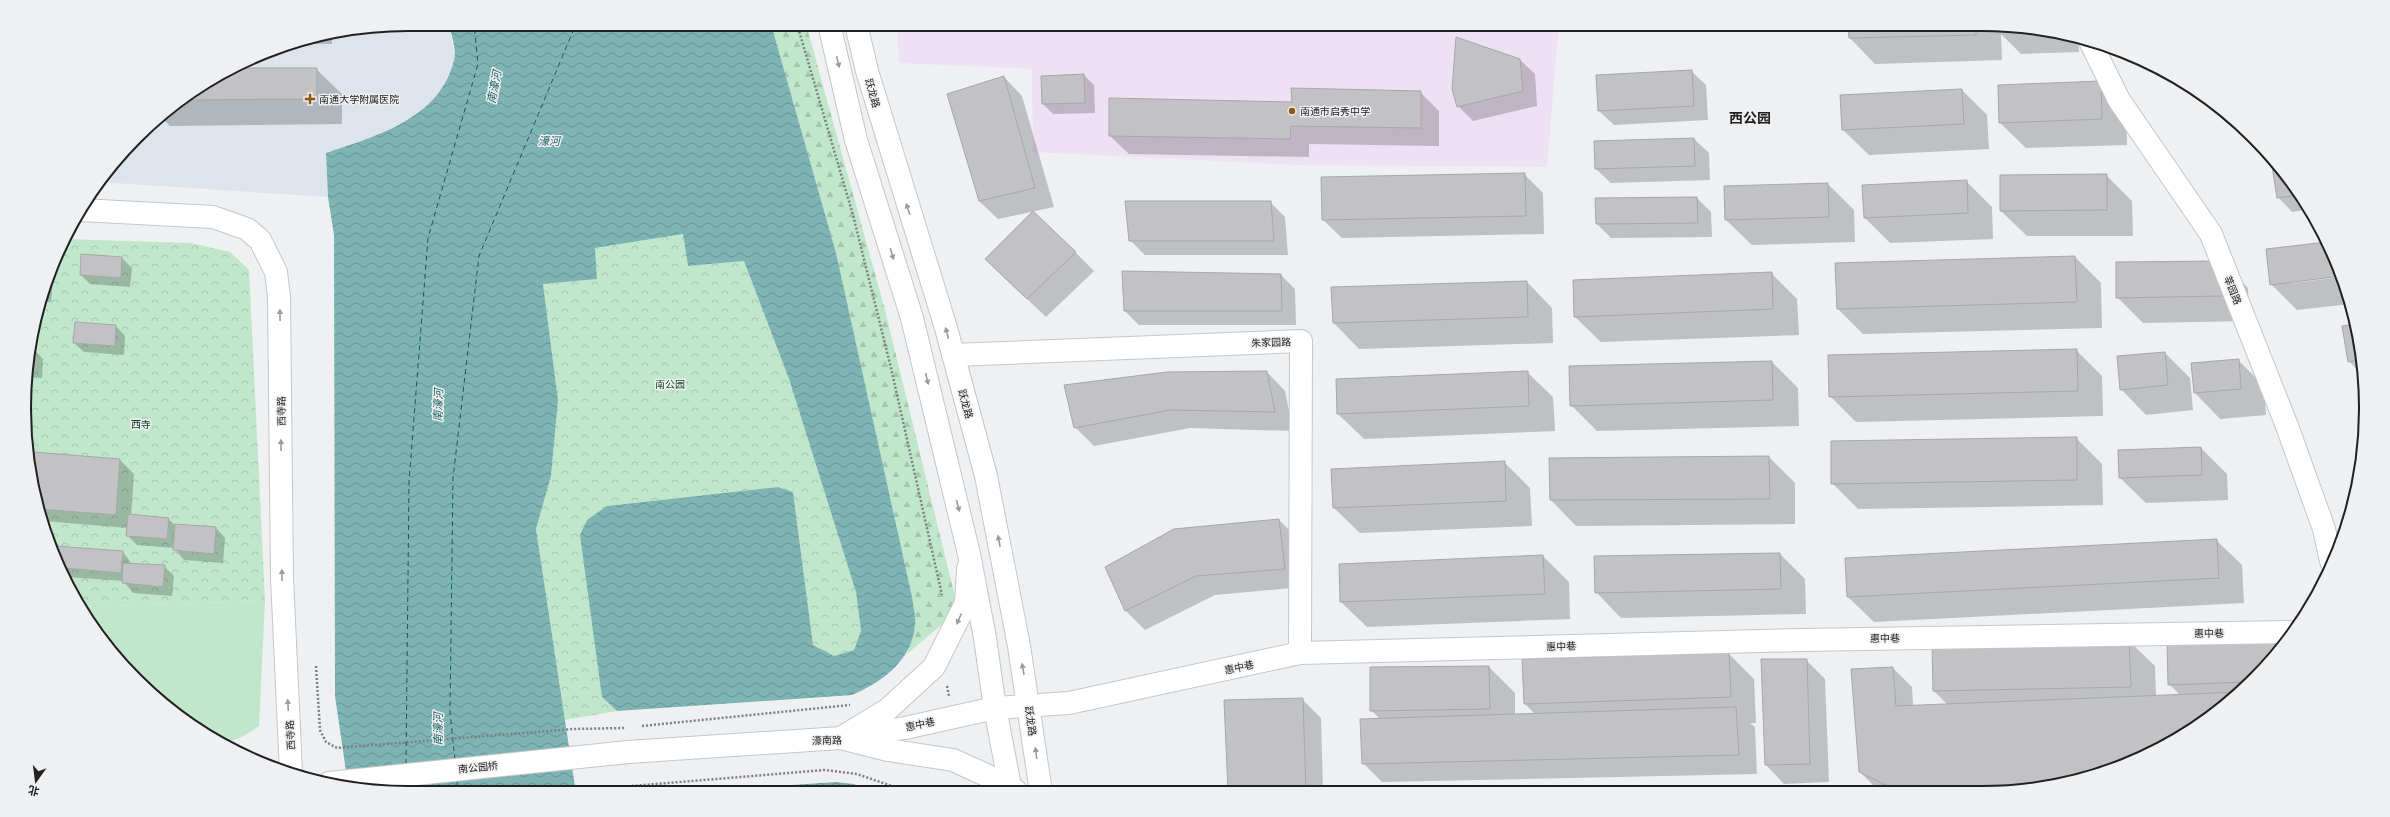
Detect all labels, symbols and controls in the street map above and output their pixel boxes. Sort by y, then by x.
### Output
one-way arrow [835,56,841,68]
water label: 南濠河 [484,68,504,105]
street label: 跃龙路 [862,77,883,109]
marker: 南通大学附属医院 [304,93,316,105]
place label: 南通大学附属医院 [319,93,399,106]
place label: 南通市启秀中学 [1300,105,1370,118]
marker: 南通市启秀中学 [1287,106,1297,116]
district label: 西公园 [1729,109,1771,127]
water label: 濠河 [538,134,562,148]
one-way arrow [905,203,911,215]
one-way arrow [889,249,895,261]
street label: 莘园路 [2221,274,2244,307]
one-way arrow [277,308,283,321]
one-way arrow [944,327,950,339]
street label: 朱家园路 [1251,335,1291,350]
one-way arrow [924,373,930,386]
park label: 南公园 [655,378,685,391]
water label: 南濠河 [430,386,446,422]
street label: 跃龙路 [955,388,976,420]
street label: 西寺路 [275,396,288,426]
park label: 西寺 [131,418,151,431]
one-way arrow [278,438,284,451]
one-way arrow [955,500,961,512]
one-way arrow [995,535,1001,547]
one-way arrow [279,568,285,581]
one-way arrow [955,614,961,626]
street label: 惠中巷 [2194,627,2224,640]
street label: 惠中巷 [1870,632,1900,645]
street label: 惠中巷 [1546,639,1576,654]
street label: 惠中巷 [1223,658,1255,677]
one-way arrow [1020,662,1026,675]
one-way arrow [285,698,291,711]
street label: 跃龙路 [1022,705,1039,737]
water label: 南濠河 [431,711,445,746]
street label: 惠中巷 [904,715,936,734]
street label: 西寺路 [283,720,298,750]
street label: 濠南路 [812,734,842,747]
one-way arrow [1033,747,1039,759]
street label: 南公园桥 [457,759,499,776]
north arrow [16,761,56,801]
text: 北 [27,783,41,799]

